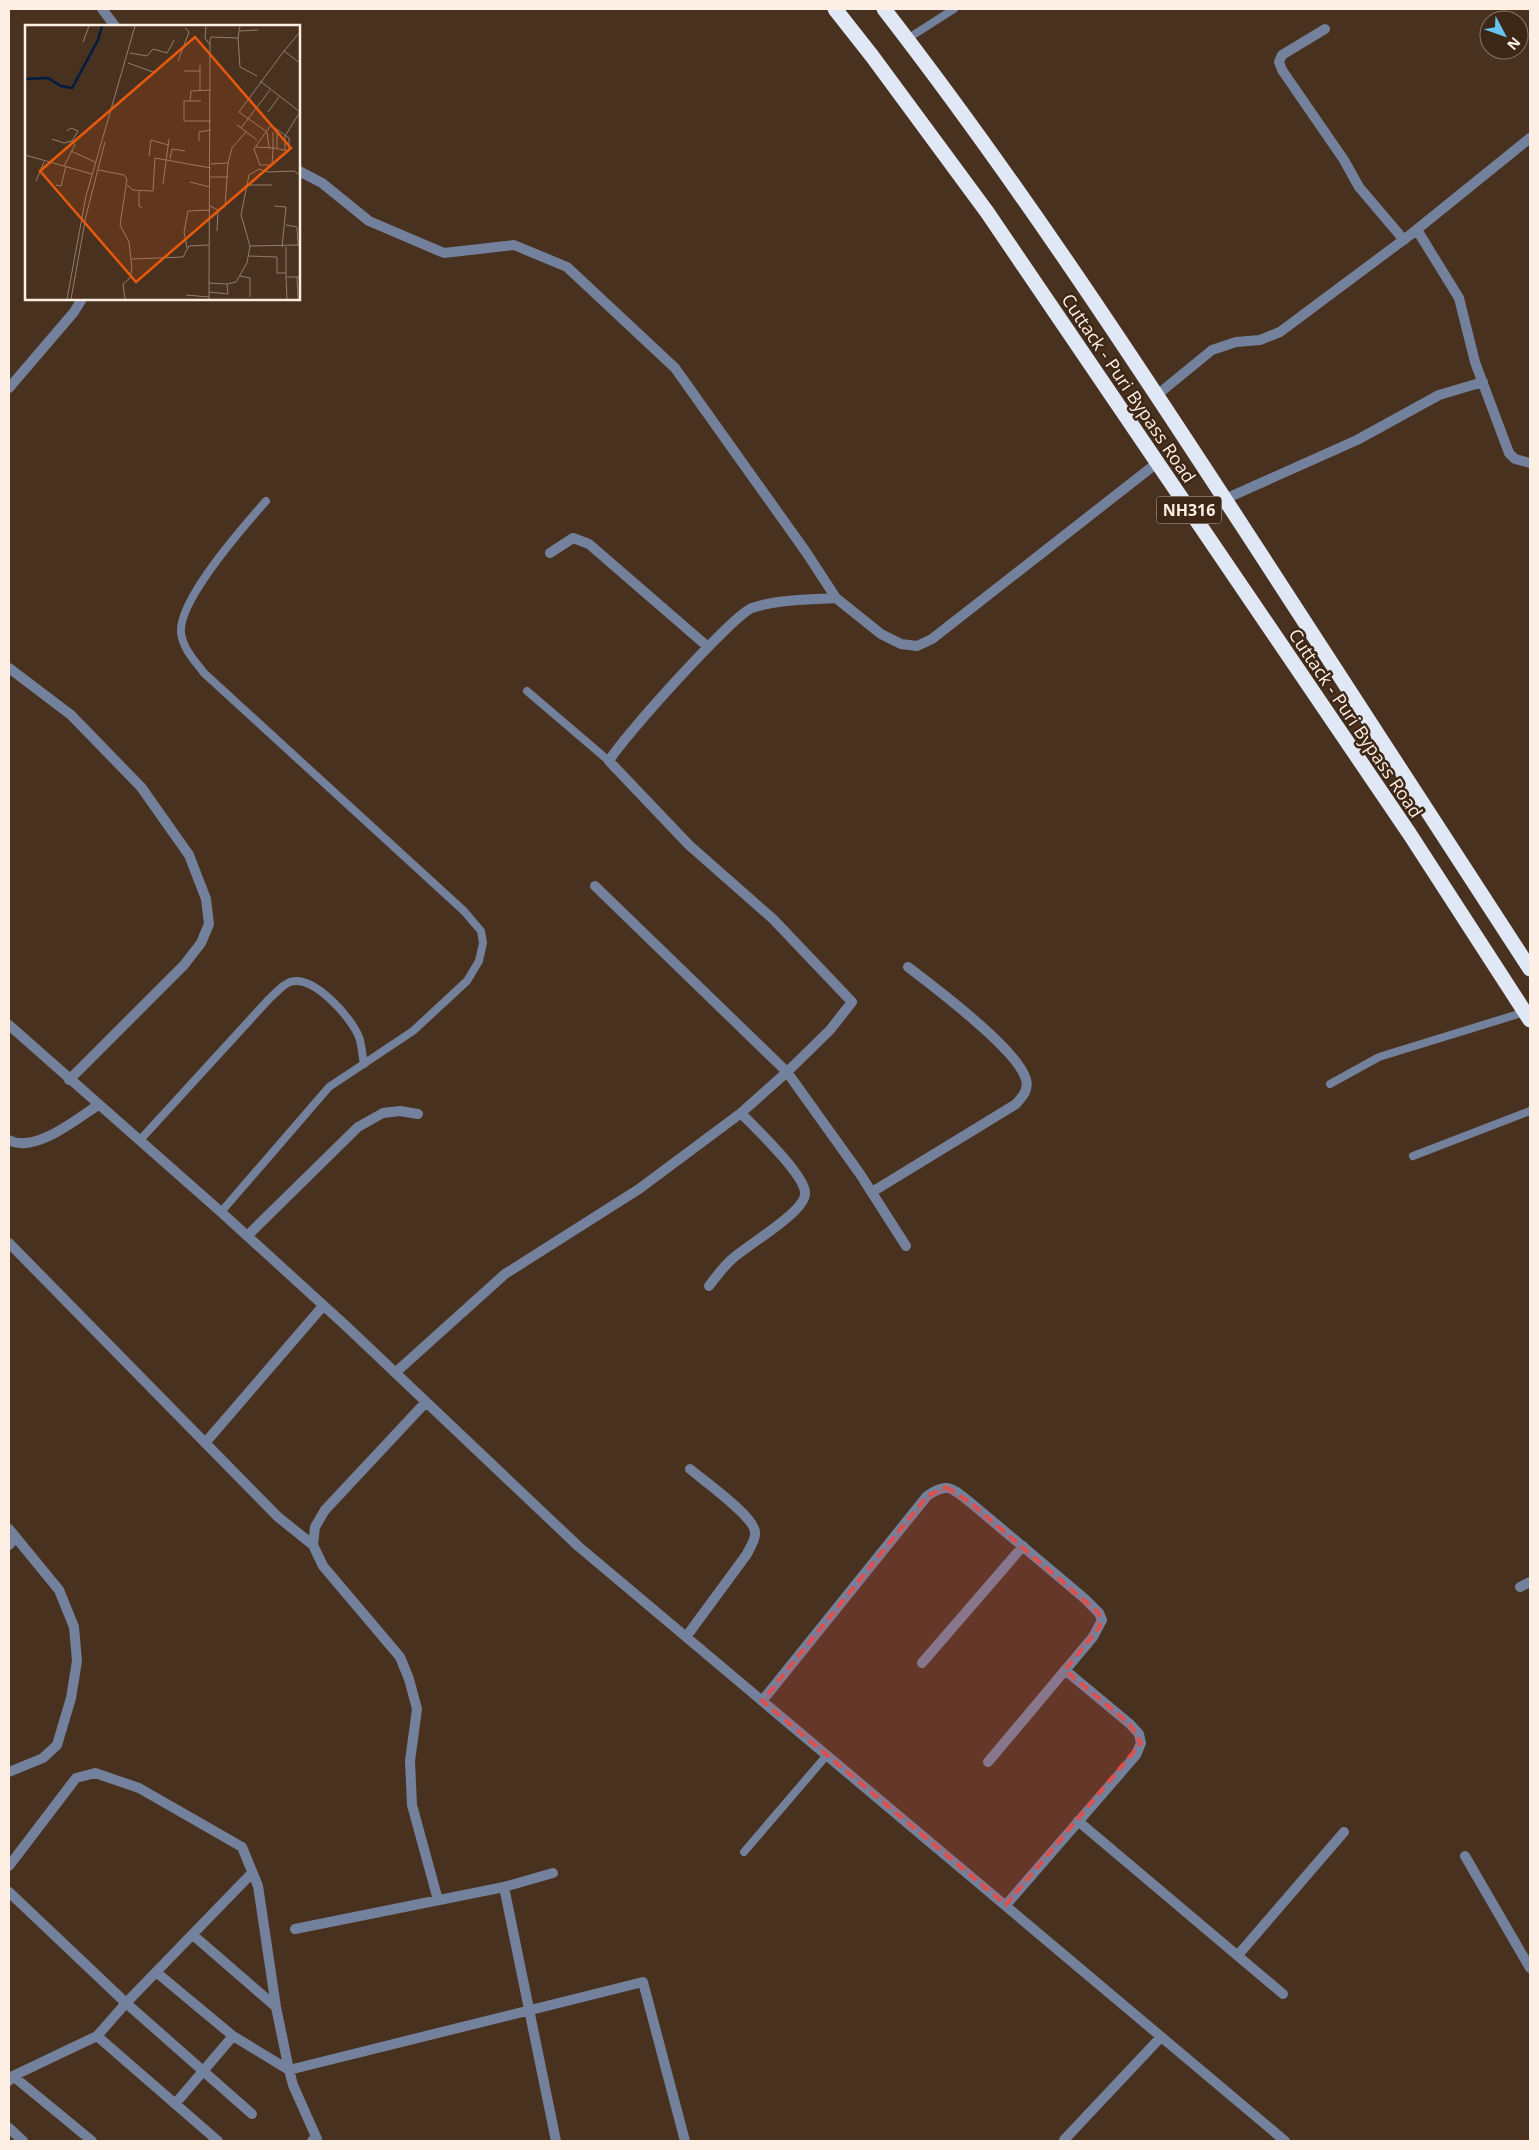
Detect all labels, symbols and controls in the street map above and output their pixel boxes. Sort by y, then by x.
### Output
north arrow [1479,10,1529,60]
inset map [25,25,300,300]
text: N [1503,33,1525,54]
street label: Cuttack - Puri Bypass Road [1057,289,1201,487]
road number: NH316 [1156,496,1222,524]
street label: Cuttack - Puri Bypass Road [1284,624,1428,822]

